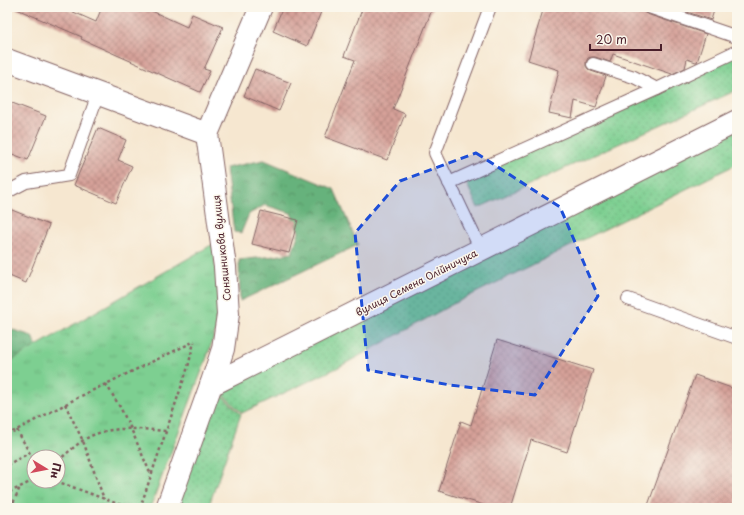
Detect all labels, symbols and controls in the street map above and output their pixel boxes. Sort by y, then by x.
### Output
scale bar [590,26,661,52]
text: 20 m [596,30,627,48]
street label: Соняшникова вулиця [208,194,234,302]
street label: вулиця Семена Олійничука [353,244,480,319]
north arrow [26,449,66,489]
text: Пн [47,461,66,480]

